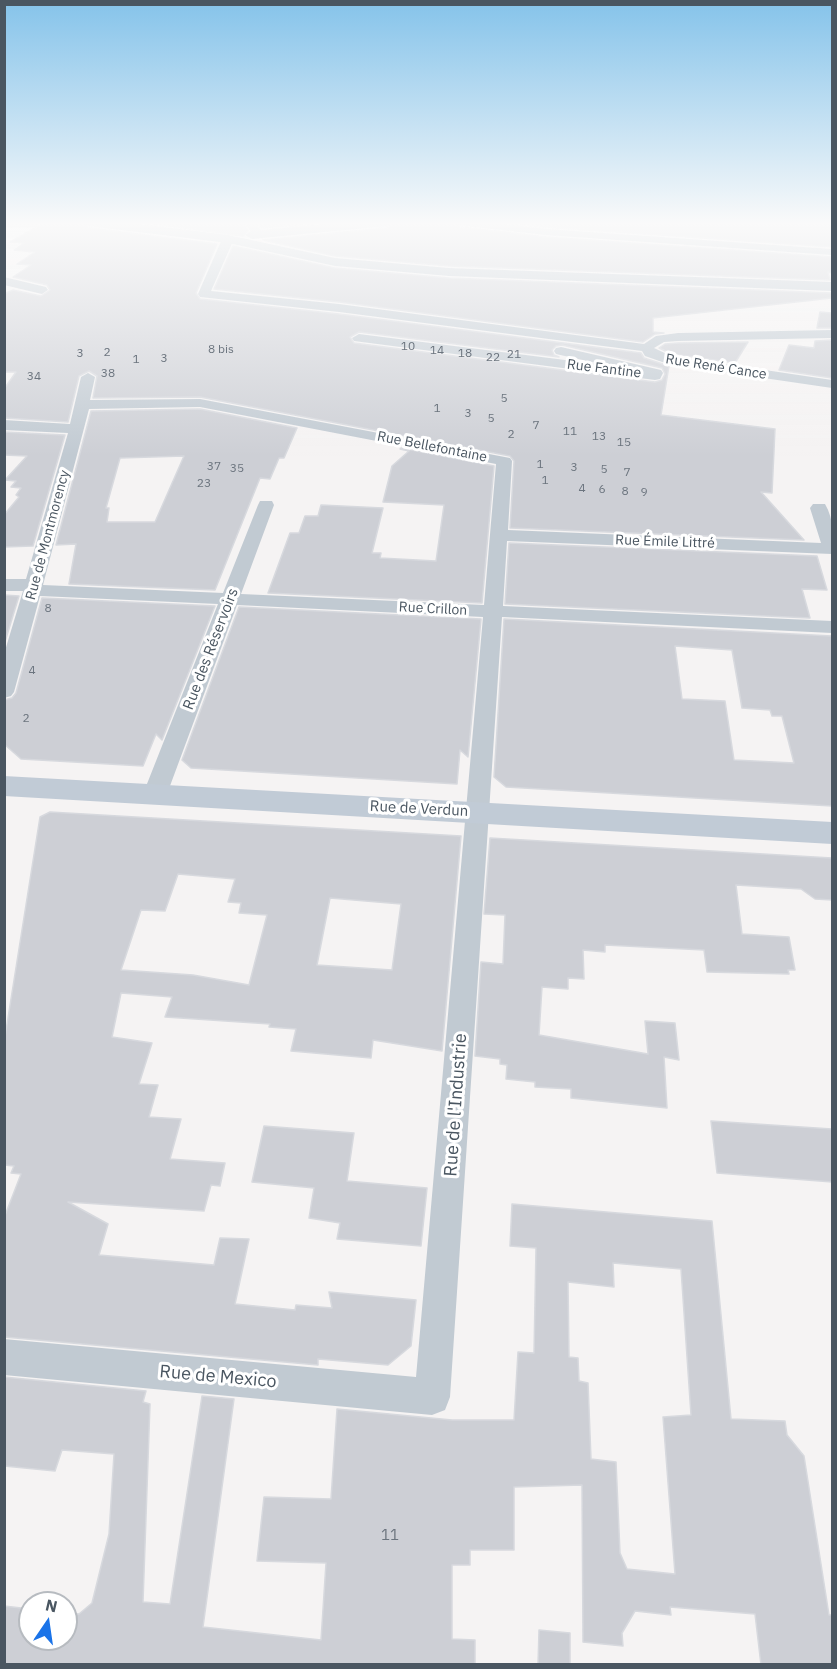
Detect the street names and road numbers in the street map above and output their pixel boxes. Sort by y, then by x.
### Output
street label: Rue René Cance [664,351,768,383]
street label: Rue Fantine [566,356,642,382]
street label: Rue Bellefontaine [376,428,488,466]
street label: Rue de Montmorency [23,468,73,602]
street label: Rue Émile Littré [615,532,715,552]
street label: Rue des Réservoirs [180,586,242,712]
street label: Rue Crillon [398,599,468,619]
street label: Rue de Verdun [369,797,469,821]
street label: Rue de l'Industrie [440,1033,472,1177]
street label: Rue de Mexico [159,1361,277,1393]

